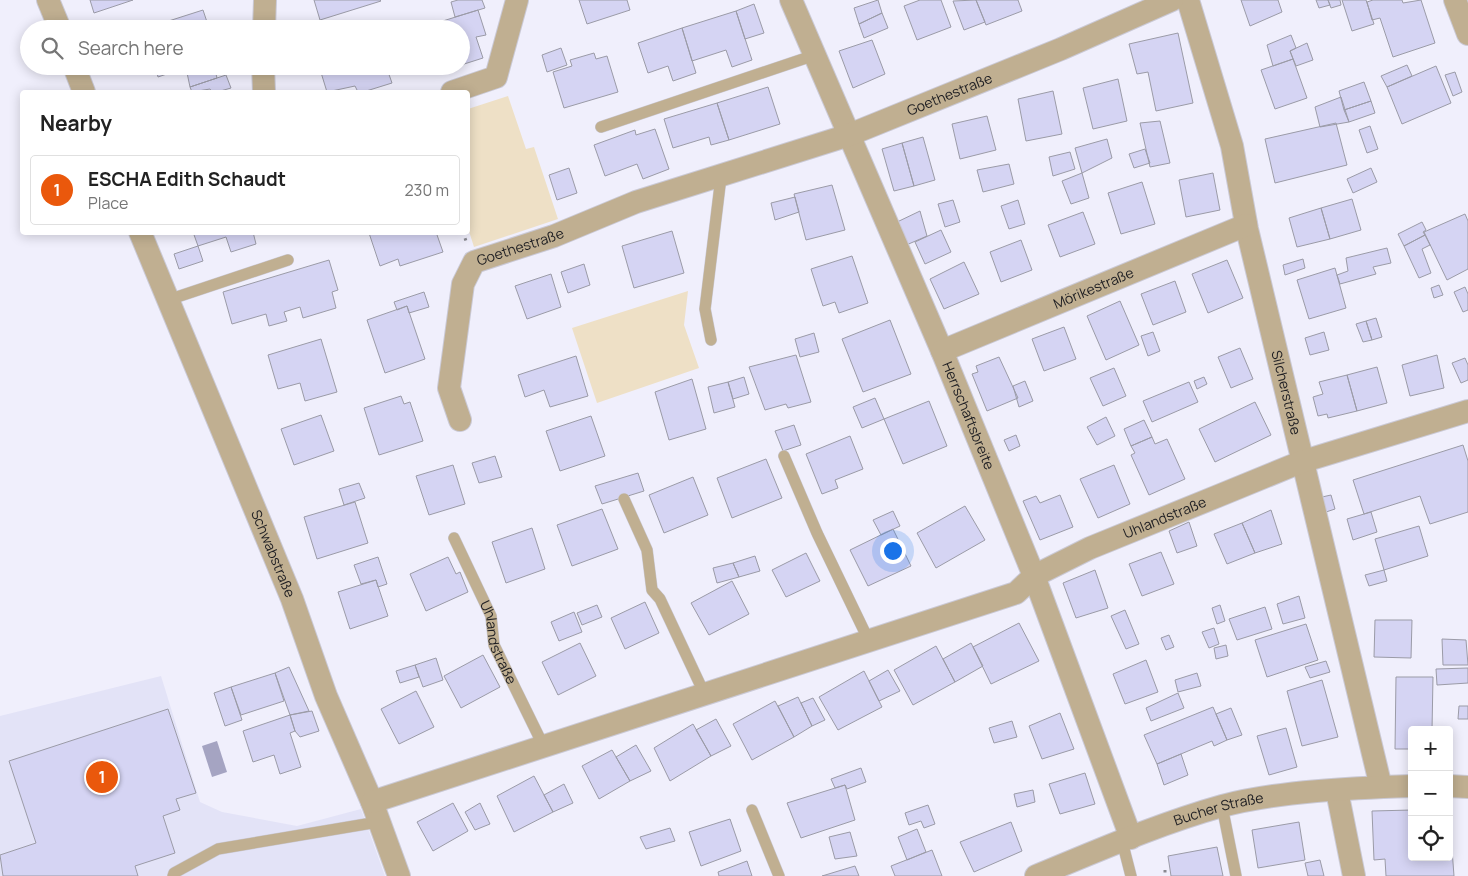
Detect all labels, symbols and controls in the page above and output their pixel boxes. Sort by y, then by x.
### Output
search box [20,20,470,75]
icon: search [38,34,66,62]
text: Search here [78,35,184,61]
street label: Goethestraße [904,68,995,120]
text: Nearby [40,109,112,137]
text: ESCHA Edith Schaudt [88,166,286,192]
text: 1 [53,179,61,201]
text: 230 m [405,179,449,201]
text: Place [88,192,128,214]
street label: Goethestraße [474,223,566,270]
street label: Mörikestraße [1050,263,1136,313]
street label: Silcherstraße [1267,348,1306,437]
street label: Herrschaftsbreite [938,359,999,472]
street label: Uhlandstraße [1120,492,1209,543]
street label: Schwabstraße [247,507,300,600]
your location [880,538,906,564]
street label: Uhlandstraße [476,597,522,687]
map controls [1408,726,1453,861]
button: + [1408,726,1453,771]
pin: 1 [86,758,118,796]
button: − [1408,771,1453,816]
street label: Bucher Straße [1171,788,1265,830]
button: locate [1408,816,1453,861]

